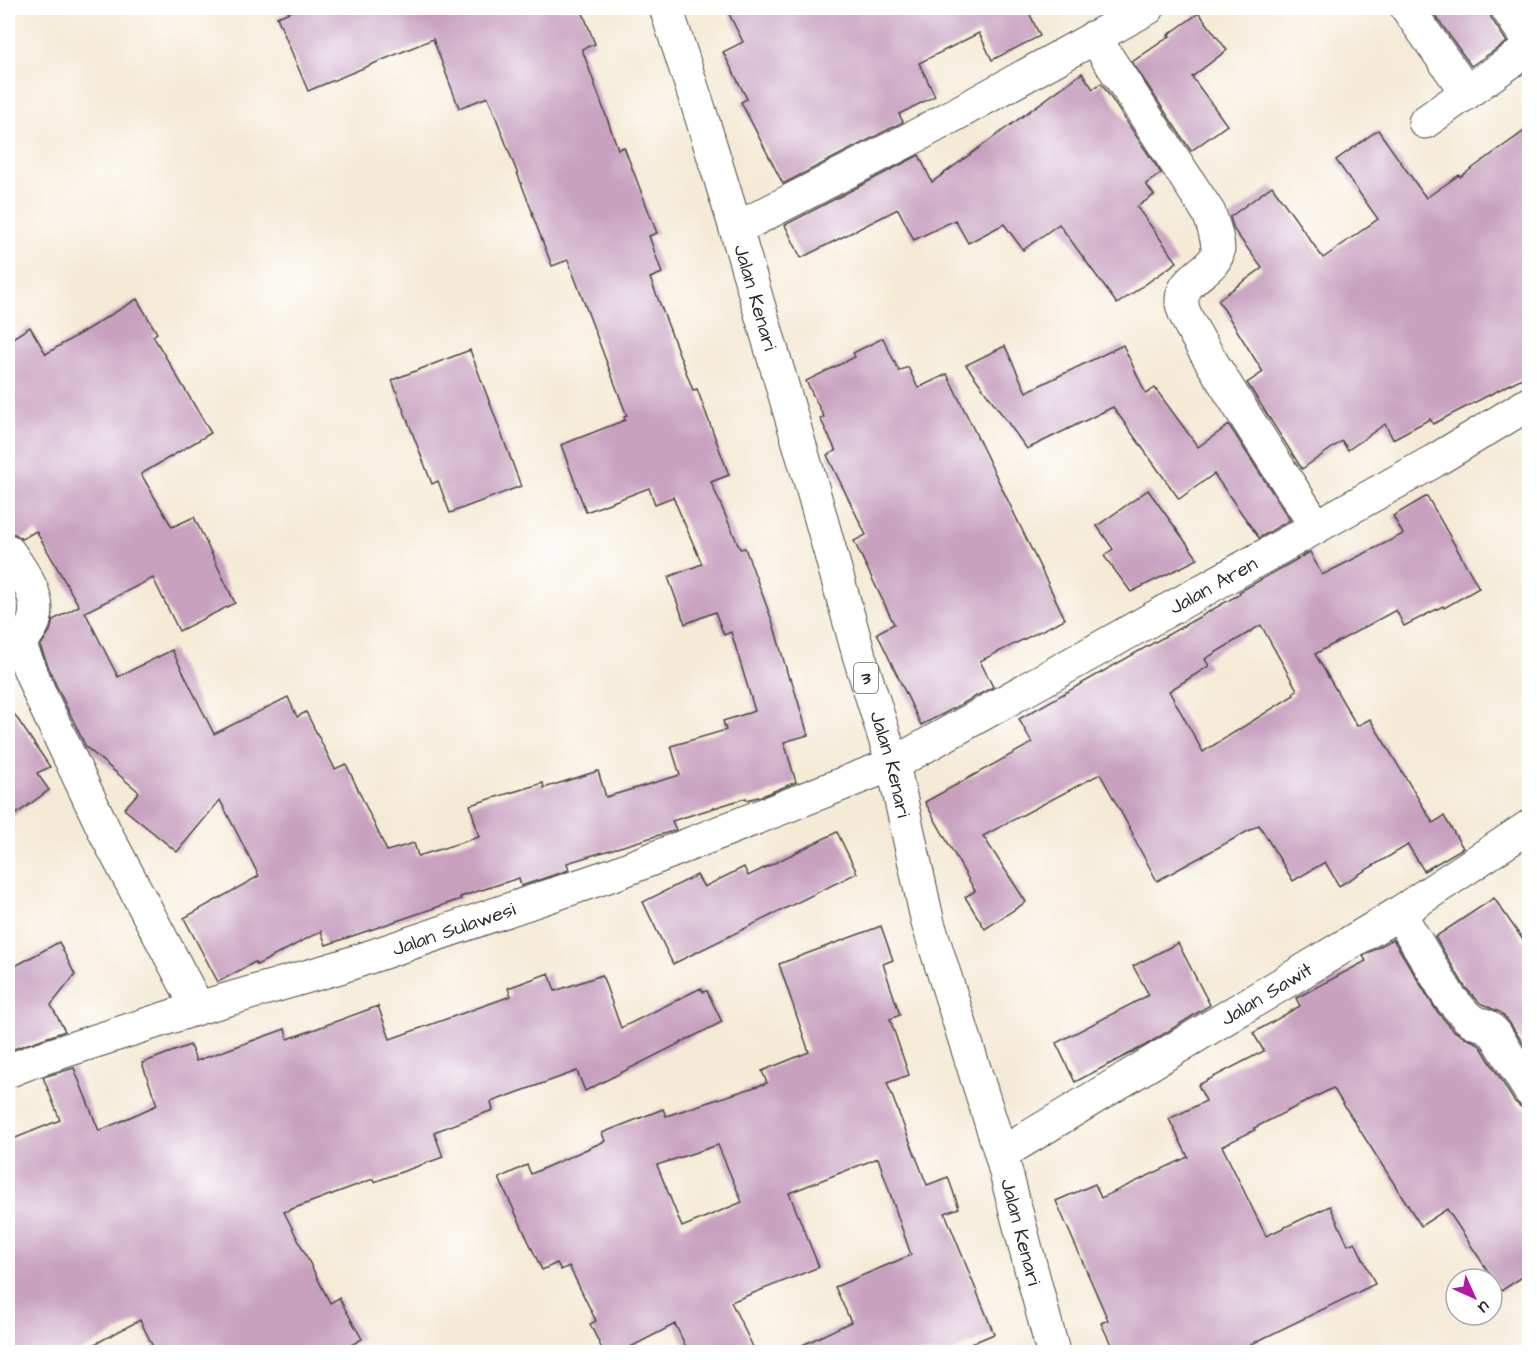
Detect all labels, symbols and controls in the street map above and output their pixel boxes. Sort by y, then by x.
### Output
street label: Jalan Kenari [726,241,784,354]
street label: Jalan Aren [1164,550,1263,622]
road number: 3 [854,663,878,693]
street label: Jalan Kenari [862,708,917,820]
street label: Jalan Sulawesi [389,895,519,963]
street label: Jalan Sawit [1216,956,1318,1033]
street label: Jalan Kenari [993,1176,1048,1289]
north arrow [1444,1267,1504,1327]
text: U [1473,1296,1495,1318]

